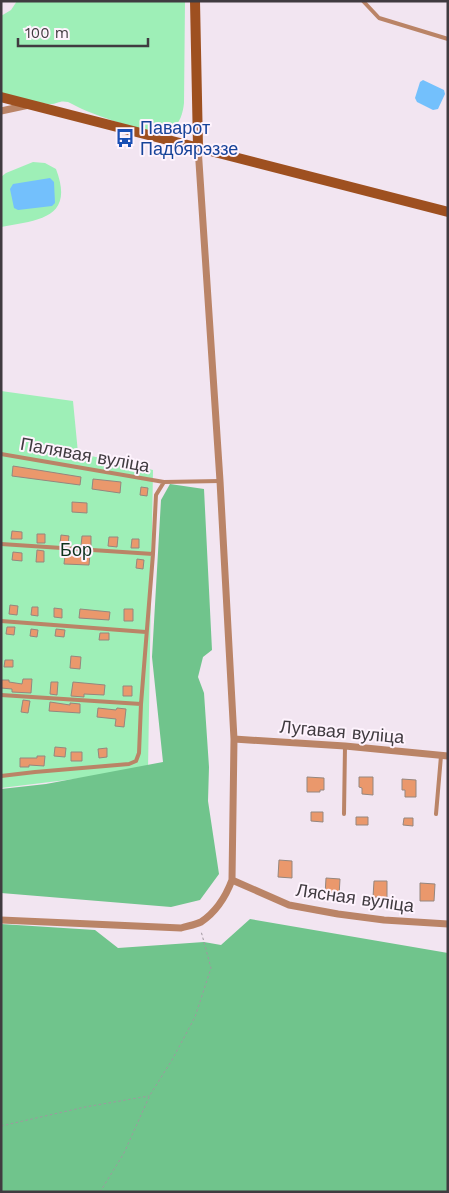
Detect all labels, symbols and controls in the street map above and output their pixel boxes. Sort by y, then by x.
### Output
scale bar [18,15,148,47]
text: 100 m [25,24,69,42]
place label: Паварот Падбярэззе [140,117,238,159]
bus stop icon: Паварот Падбярэззе [114,127,136,149]
street label: Палявая вуліца [19,433,152,476]
park label: Бор [60,539,92,560]
street label: Лугавая вуліца [279,716,406,747]
street label: Лясная вуліца [295,879,416,916]

